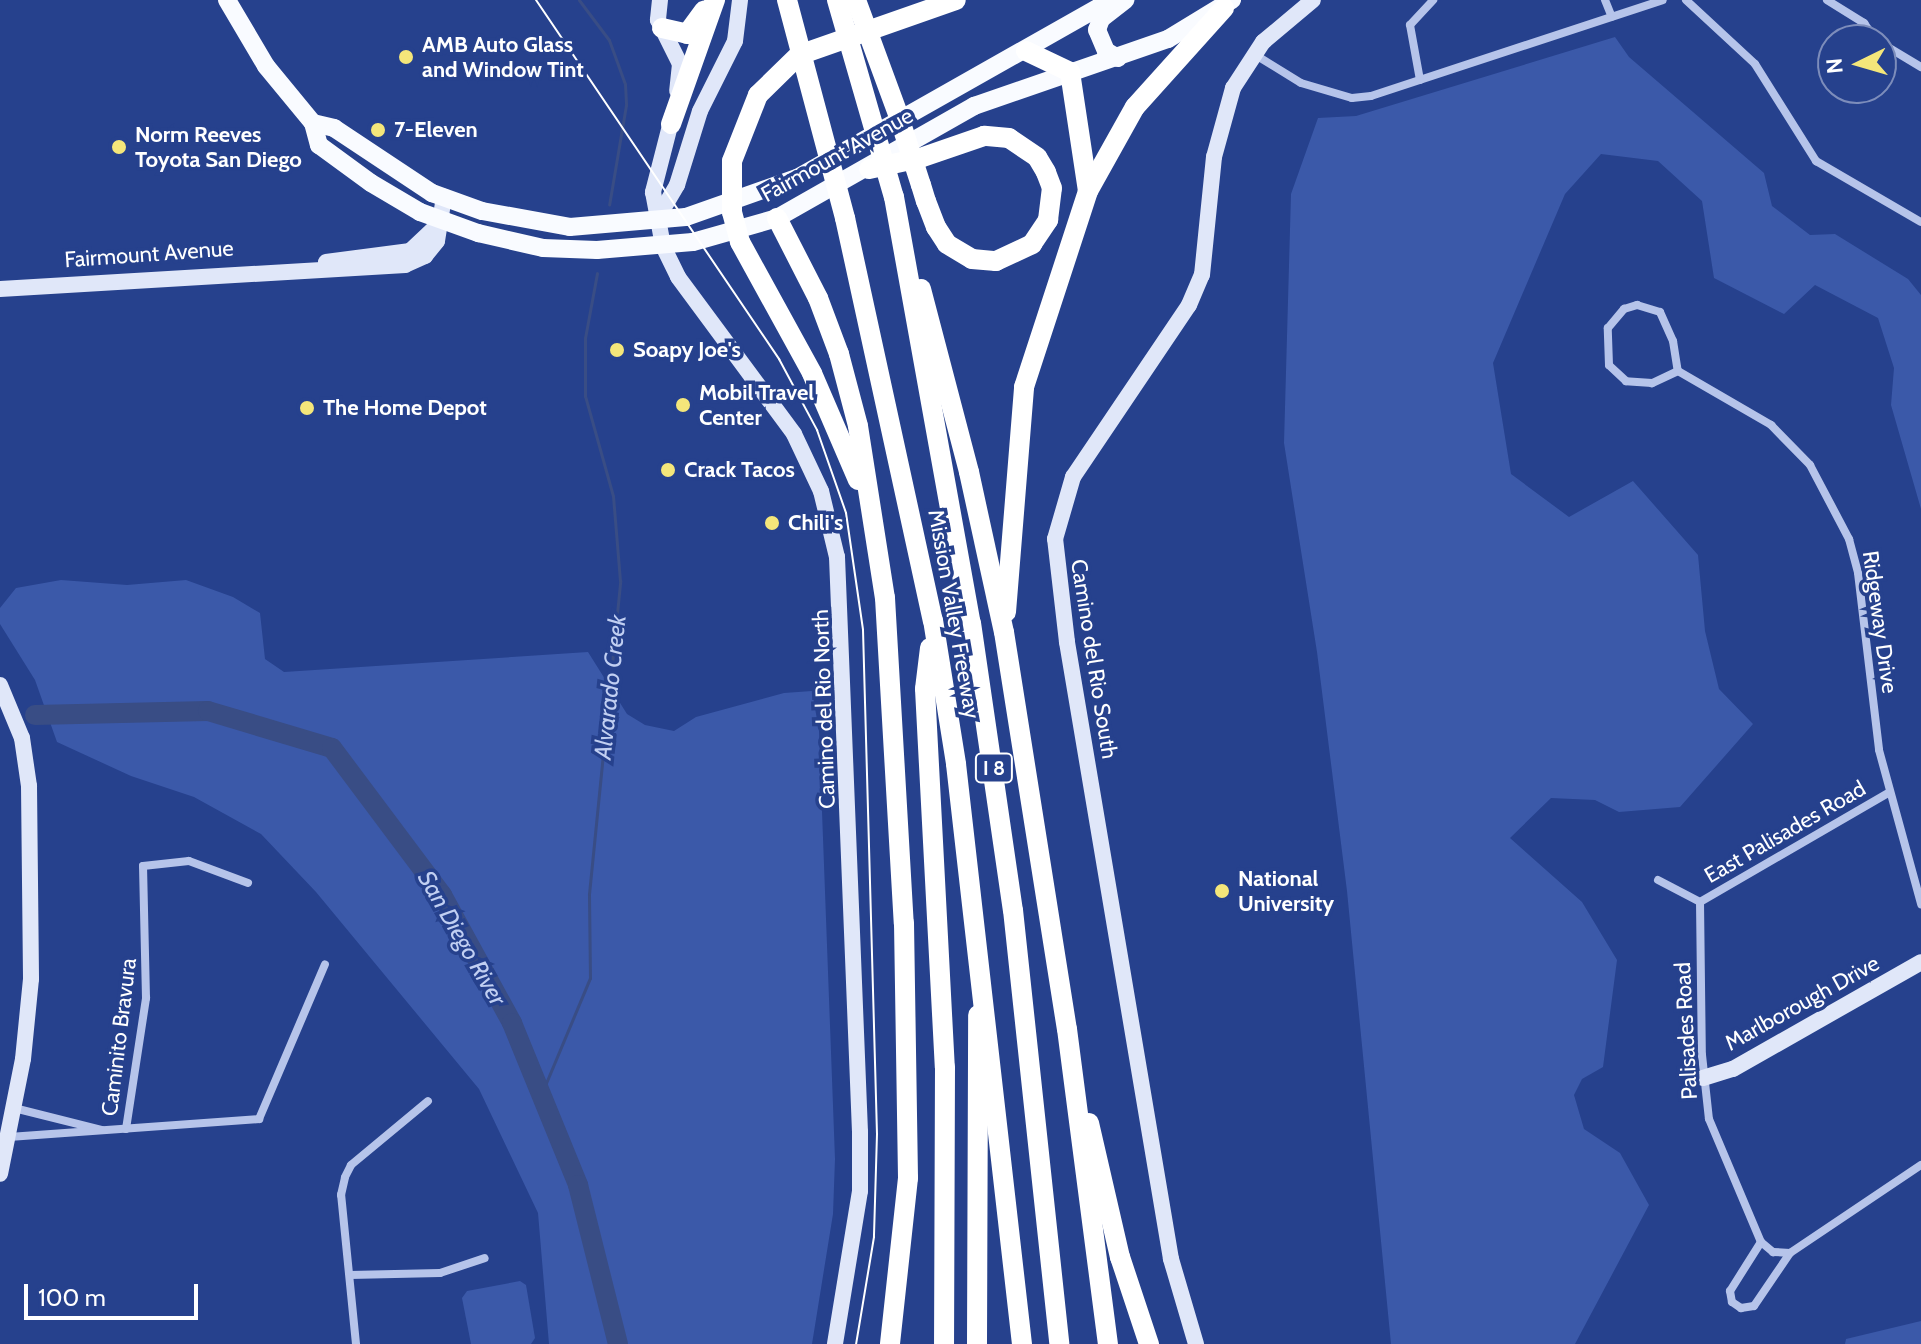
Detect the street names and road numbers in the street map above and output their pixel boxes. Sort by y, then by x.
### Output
street label: Fairmount Avenue [756,102,918,208]
street label: Fairmount Avenue [63,235,235,273]
street label: Mission Valley Freeway [923,507,985,721]
street label: Ridgeway Drive [1857,549,1903,695]
street label: Camino del Rio South [1065,557,1123,761]
street label: Camino del Rio North [807,609,841,809]
road number: I 8 [974,752,1014,784]
street label: East Palisades Road [1700,775,1870,889]
street label: Marlborough Drive [1720,950,1884,1056]
street label: Caminito Bravura [96,956,142,1118]
street label: Palisades Road [1669,962,1703,1100]

